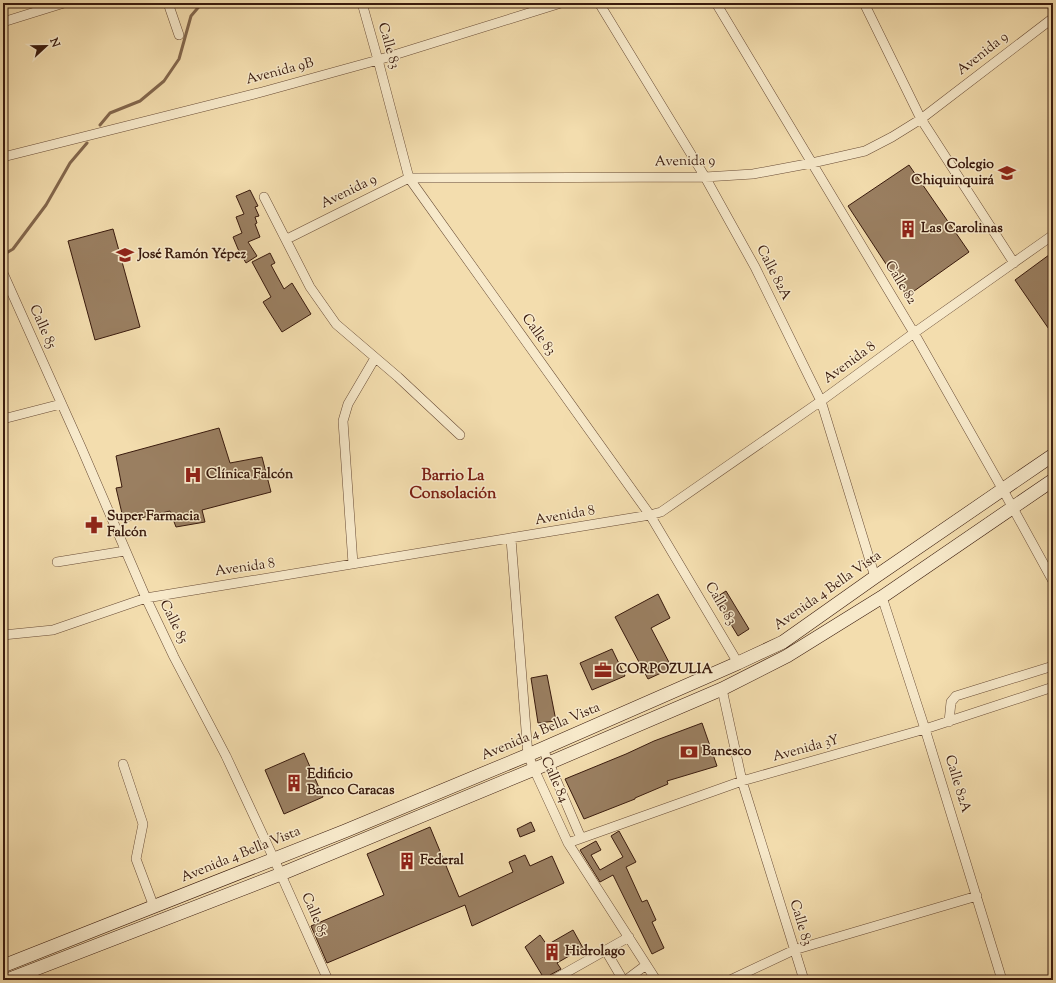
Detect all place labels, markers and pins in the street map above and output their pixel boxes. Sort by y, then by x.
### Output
place label: Colegio Chiquinquirá [911,155,995,191]
school or university icon: Colegio Chiquinquirá [997,163,1017,183]
building icon: Las Carolinas [898,219,918,239]
place label: Las Carolinas [921,219,1003,239]
school or university icon: José Ramón Yépez [115,245,135,265]
place label: José Ramón Yépez [137,245,247,265]
hospital icon: Clínica Falcón [183,465,203,485]
place label: Clínica Falcón [206,465,294,485]
place label: Super Farmacia Falcón [107,507,200,543]
pharmacy icon: Super Farmacia Falcón [84,515,104,535]
office icon: CORPOZULIA [593,660,613,680]
place label: CORPOZULIA [616,660,713,680]
bank icon: Banesco [679,742,699,762]
place label: Banesco [702,742,752,762]
place label: Edificio Banco Caracas [307,765,395,801]
building icon: Edificio Banco Caracas [284,773,304,793]
building icon: Federal [397,851,417,871]
place label: Federal [420,851,464,871]
building icon: Hidrolago [542,942,562,962]
place label: Hidrolago [565,942,626,962]

